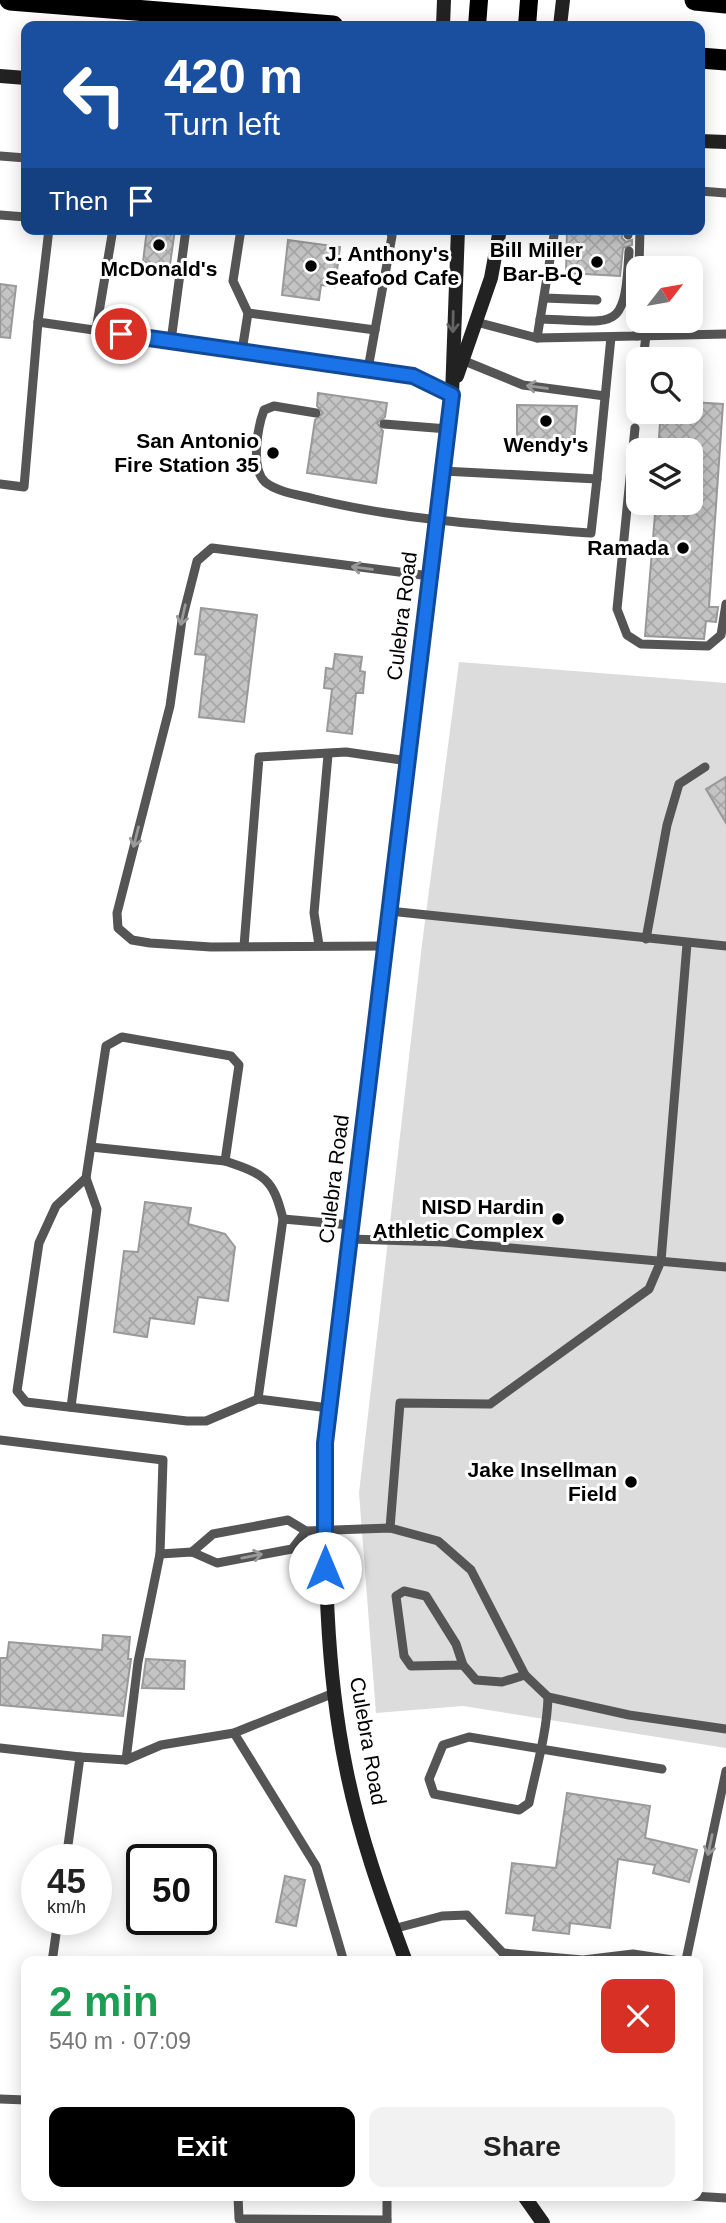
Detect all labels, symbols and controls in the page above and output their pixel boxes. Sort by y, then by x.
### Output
icon: left [49,49,140,140]
text: 420 m [164,49,303,103]
text: Turn left [164,106,280,142]
icon: arrive [122,182,160,220]
text: Then [49,186,108,216]
marker: McDonald's [151,237,167,253]
place label: Bill Miller Bar-B-Q [490,238,583,285]
place label: J. Anthony's Seafood Cafe [325,242,459,289]
marker: Bill Miller Bar-B-Q [589,254,605,270]
north arrow [626,256,704,332]
map controls [626,256,703,515]
place label: McDonald's [100,257,218,280]
marker: J. Anthony's Seafood Cafe [303,258,319,274]
pin [91,304,151,364]
one-way arrow [447,310,460,333]
icon: arrive [102,315,140,353]
button: search [626,347,703,424]
one-way arrow [526,381,549,394]
marker: Wendy's [538,413,554,429]
place label: San Antonio Fire Station 35 [114,429,259,476]
place label: Wendy's [503,433,589,456]
button: layers [626,438,703,515]
marker: San Antonio Fire Station 35 [265,445,281,461]
place label: Ramada [587,536,669,559]
marker: Ramada [675,540,691,556]
street label: Culebra Road [382,550,421,682]
one-way arrow [352,561,374,574]
one-way arrow [176,603,190,626]
one-way arrow [129,825,142,848]
street label: Culebra Road [314,1113,353,1245]
place label: NISD Hardin Athletic Complex [372,1195,544,1242]
marker: NISD Hardin Athletic Complex [550,1211,566,1227]
place label: Jake Insellman Field [468,1458,617,1505]
marker: Jake Insellman Field [623,1474,639,1490]
position arrow [288,1531,362,1605]
one-way arrow [240,1549,263,1563]
street label: Culebra Road [346,1675,391,1807]
one-way arrow [703,1833,717,1856]
speed limit sign: 50 [126,1844,217,1935]
text: 45 [47,1861,86,1900]
text: km/h [47,1897,86,1917]
text: 2 min [49,1978,159,2025]
button: close [601,1979,675,2053]
text: 540 m · 07:09 [49,2028,191,2054]
button: Exit [49,2107,355,2187]
button: Share [369,2107,675,2187]

